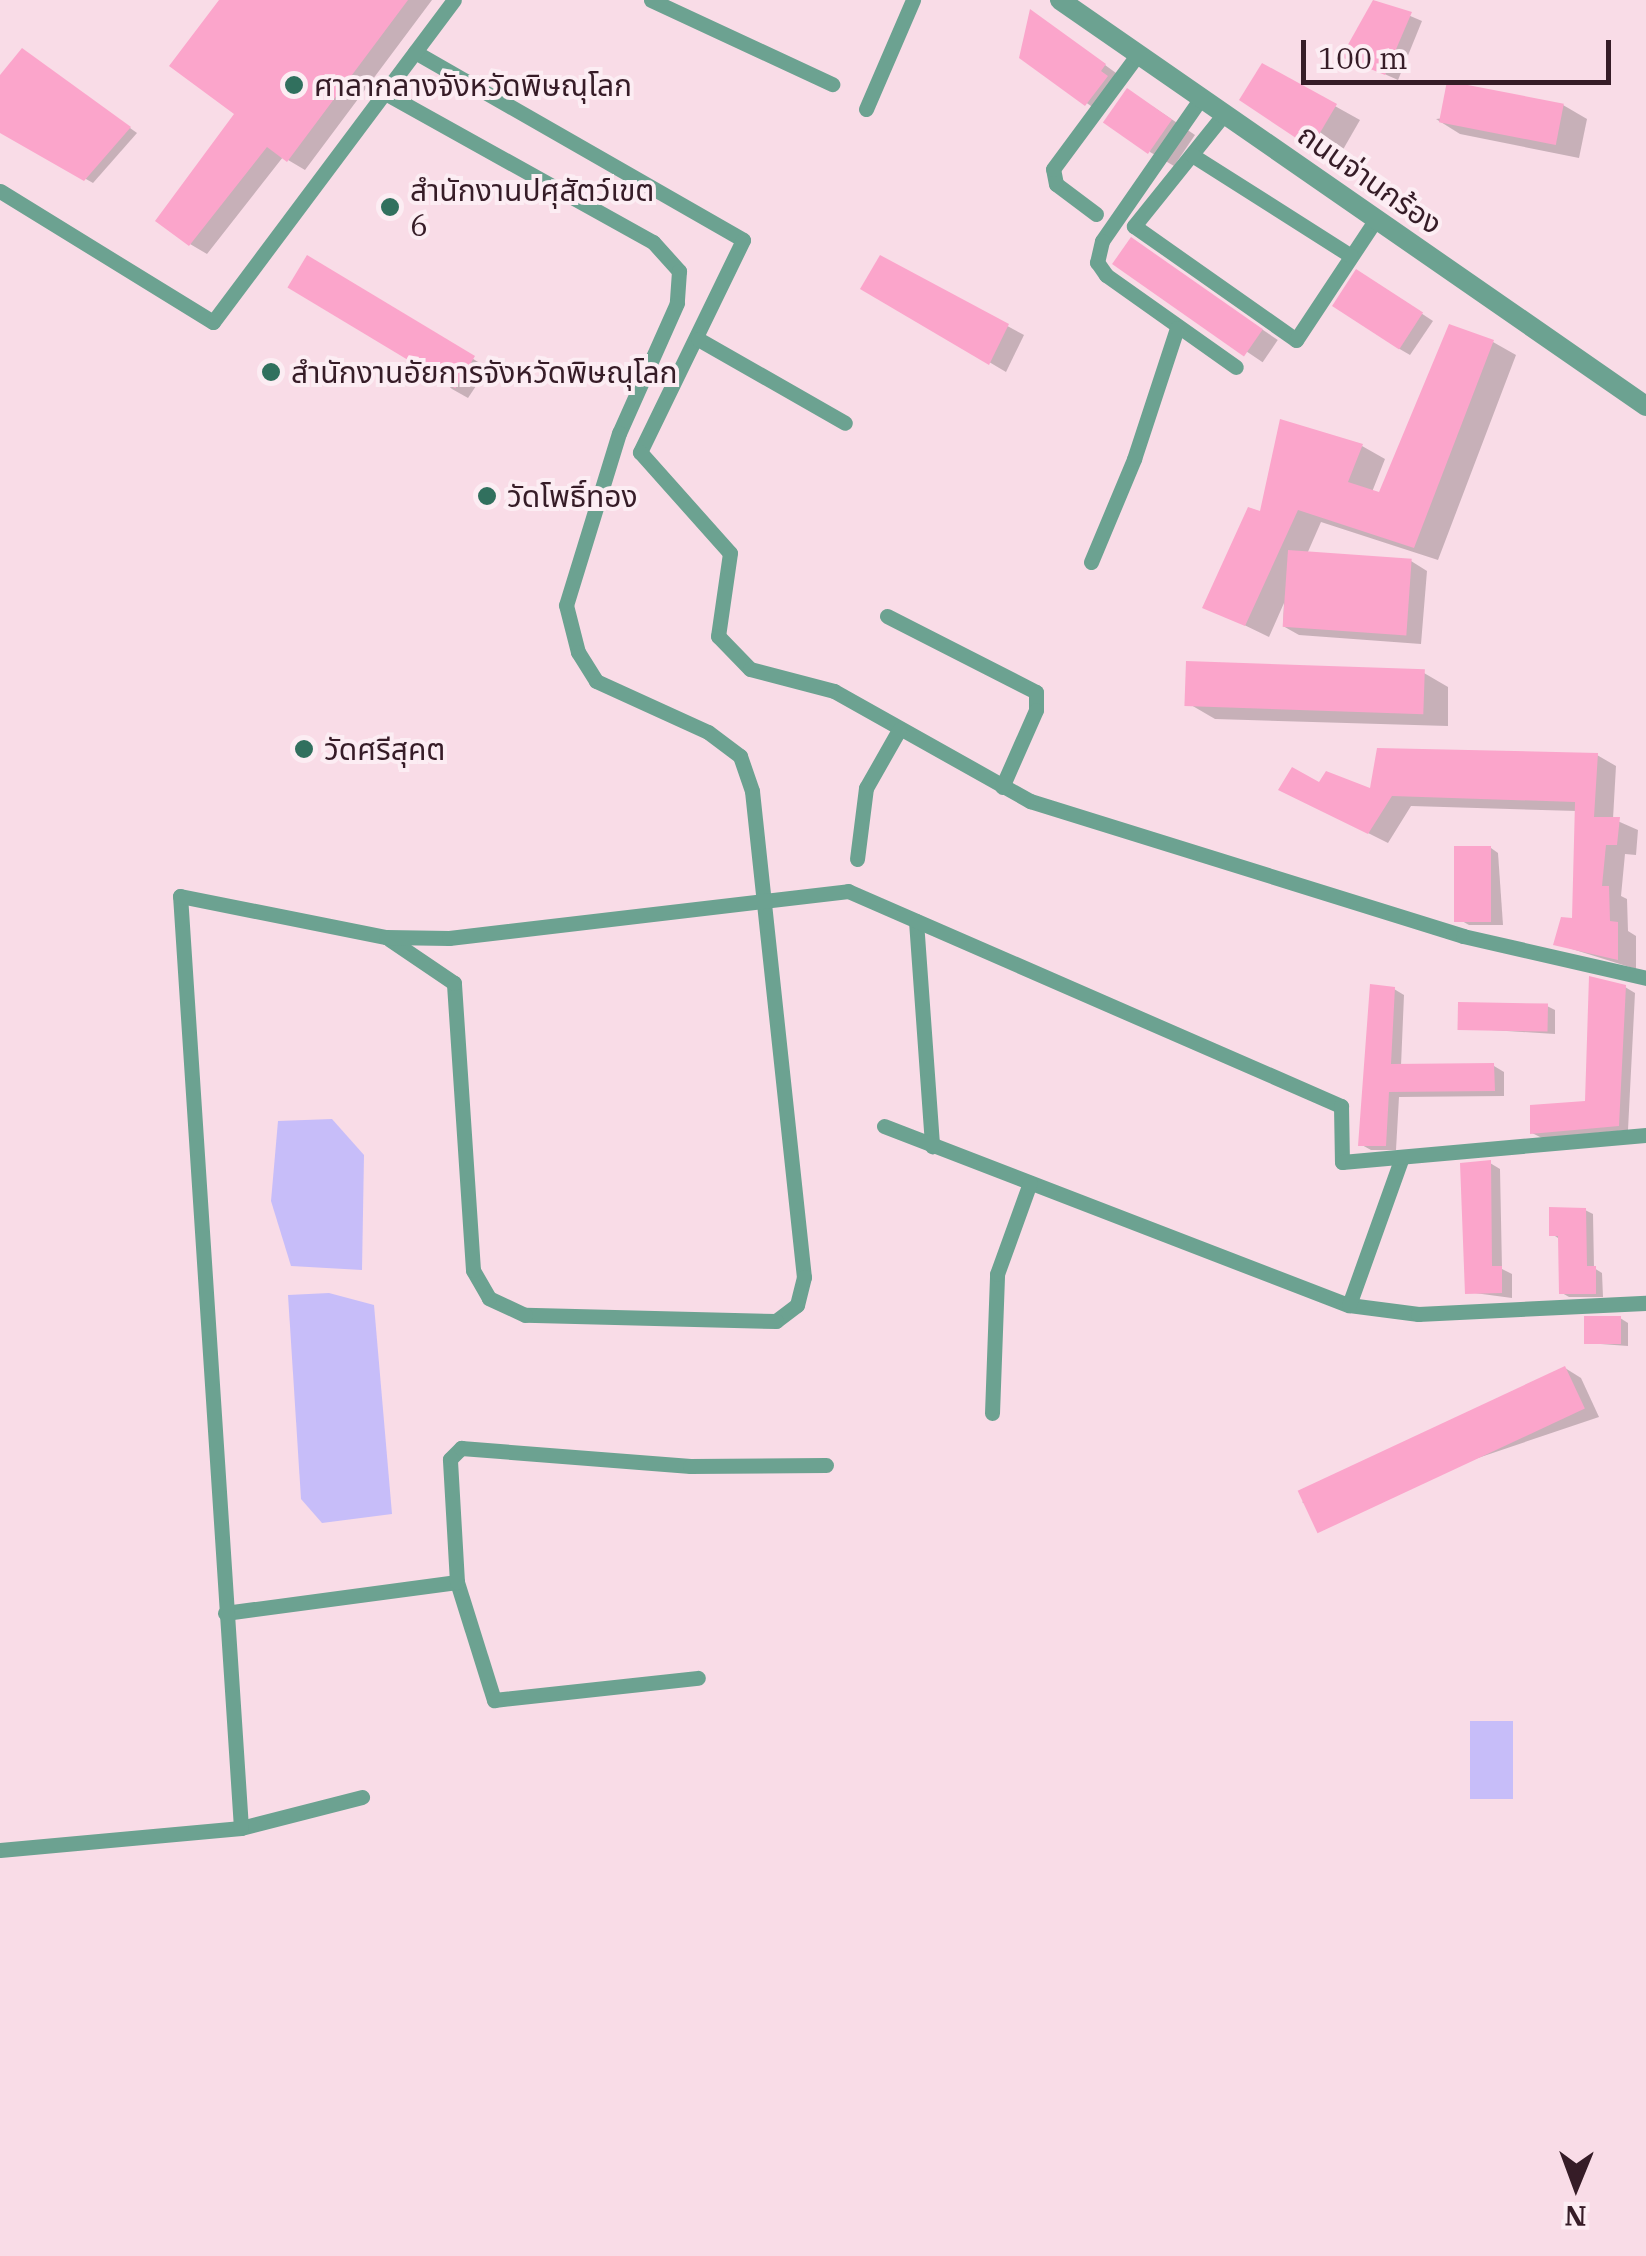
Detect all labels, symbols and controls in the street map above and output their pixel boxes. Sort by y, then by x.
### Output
scale bar [1306,20,1616,82]
text: 100 m [1318,38,1408,77]
place label: ศาลากลางจังหวัดพิษณุโลก [314,67,632,103]
marker: ศาลากลางจังหวัดพิษณุโลก [283,74,305,96]
street label: ถนนจ่านกร้อง [1291,116,1449,242]
place label: สำนักงานปศุสัตว์เขต 6 [410,172,654,242]
marker: สำนักงานปศุสัตว์เขต 6 [379,196,401,218]
place label: สำนักงานอัยการจังหวัดพิษณุโลก [291,354,678,390]
marker: สำนักงานอัยการจังหวัดพิษณุโลก [260,361,282,383]
place label: วัดโพธิ์ทอง [507,478,638,514]
marker: วัดโพธิ์ทอง [476,485,498,507]
place label: วัดศรีสุคต [324,731,445,767]
marker: วัดศรีสุคต [293,738,315,760]
north arrow [1526,2136,1626,2236]
text: N [1564,2198,1587,2235]

